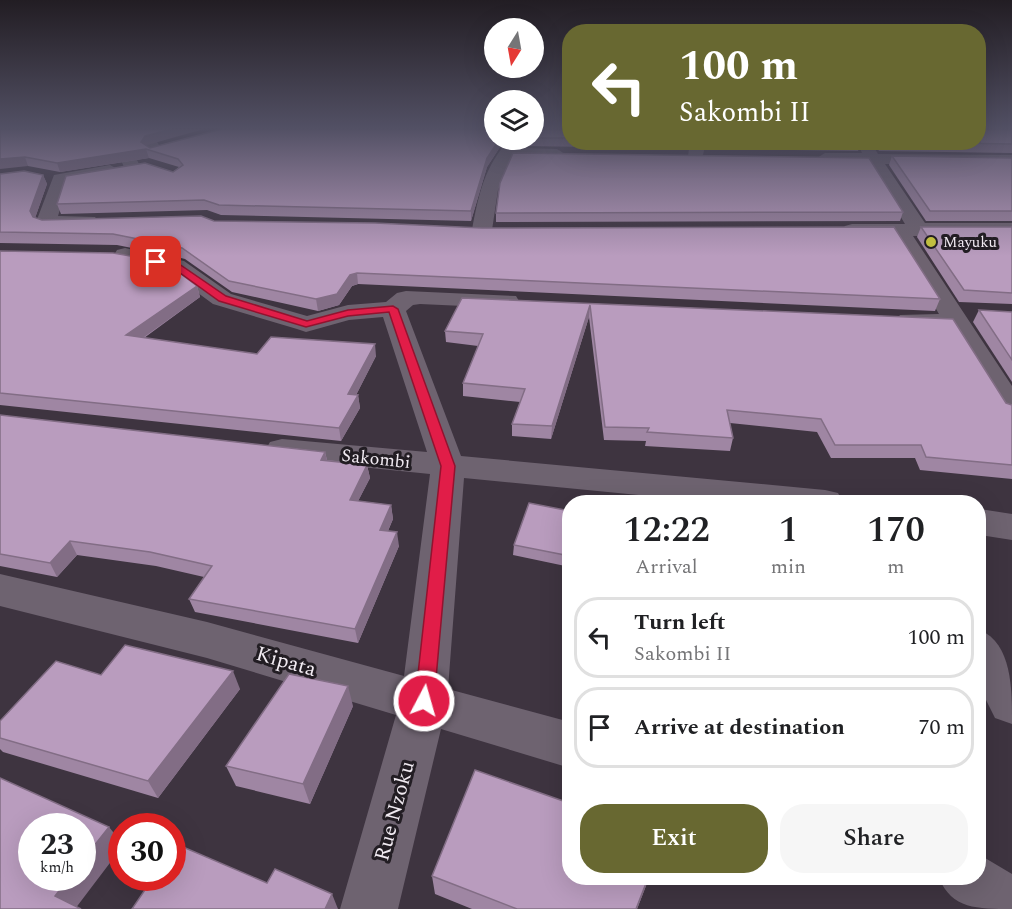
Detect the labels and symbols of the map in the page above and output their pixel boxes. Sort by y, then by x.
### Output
north arrow [484,18,544,78]
place label: Mayuku [943,231,997,254]
marker: Mayuku [924,235,938,249]
pin [130,236,181,287]
street label: Sakombi [340,442,412,476]
street label: Kipata [252,638,321,686]
position arrow [392,669,456,733]
street label: Rue Nzoku [366,757,424,864]
speed limit sign: 30 [108,813,186,891]

